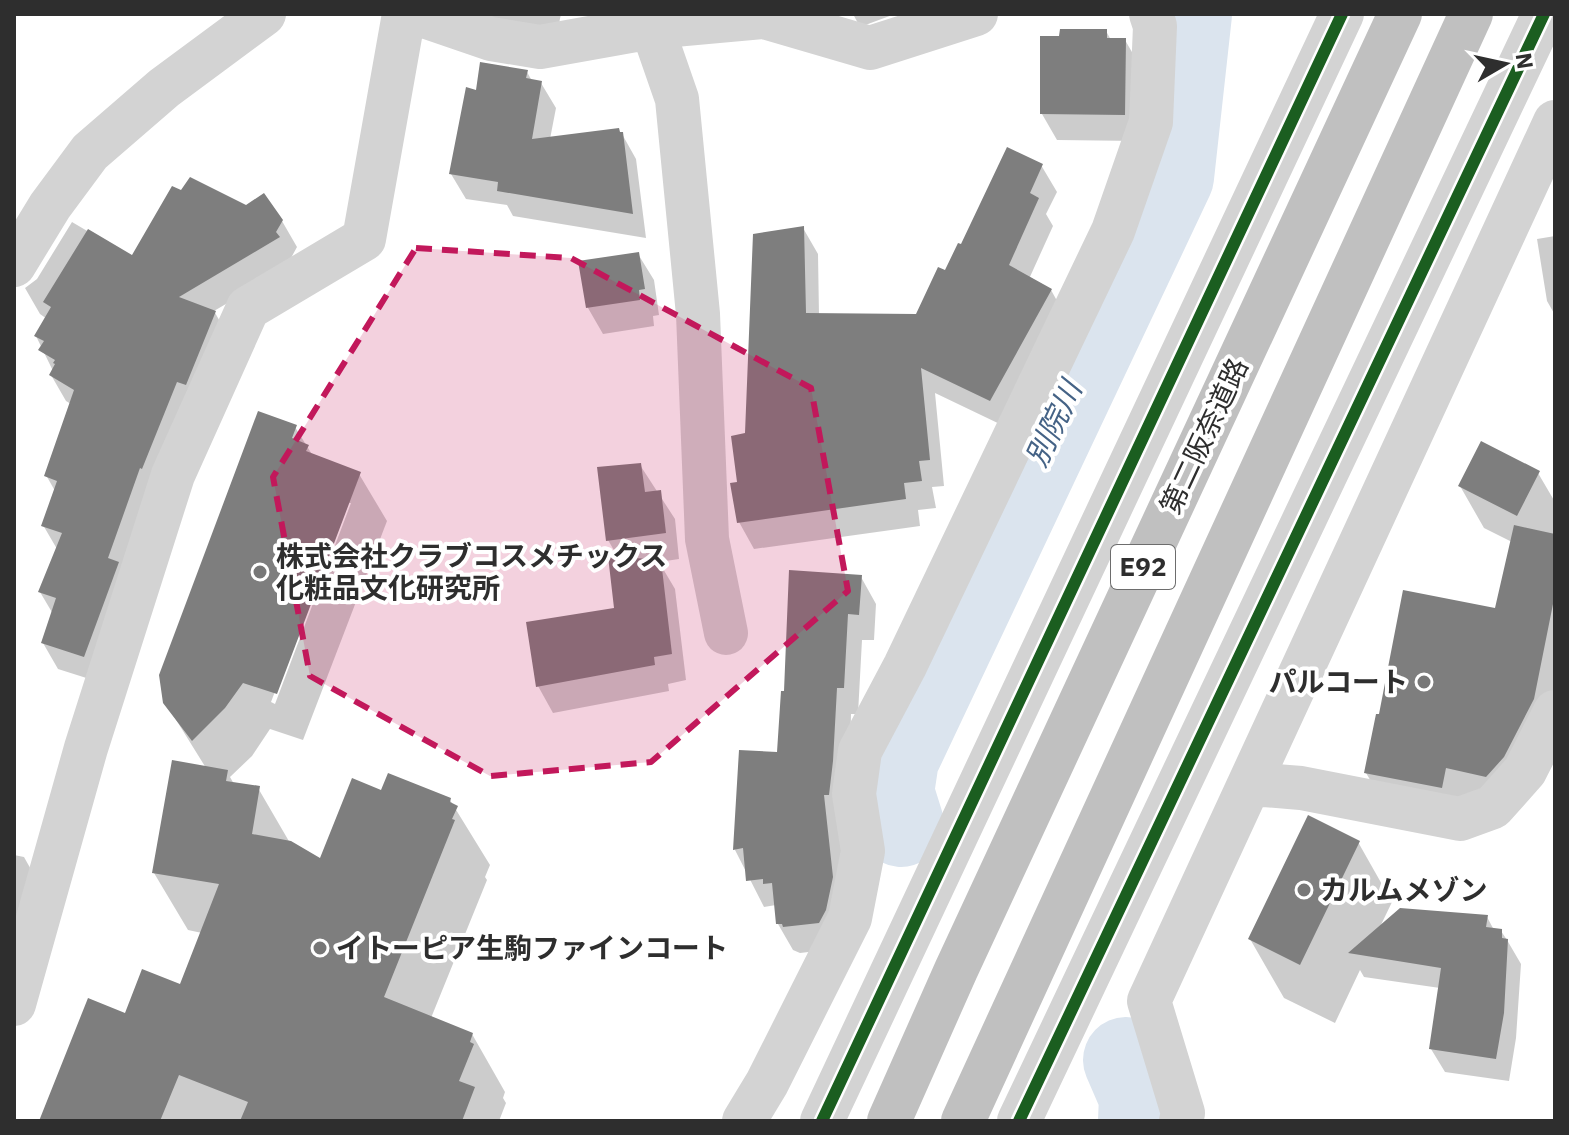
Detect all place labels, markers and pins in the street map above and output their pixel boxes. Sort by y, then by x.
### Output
place label: 株式会社クラブコスメチックス 化粧品文化研究所 [276,537,667,606]
marker: 株式会社クラブコスメチックス 化粧品文化研究所 [251,563,269,581]
place label: パルコート [1269,663,1408,700]
marker: パルコート [1415,673,1433,691]
place label: カルムメゾン [1320,871,1487,908]
marker: カルムメゾン [1295,881,1313,899]
place label: イトーピア生駒ファインコート [336,929,728,966]
marker: イトーピア生駒ファインコート [311,939,329,957]

